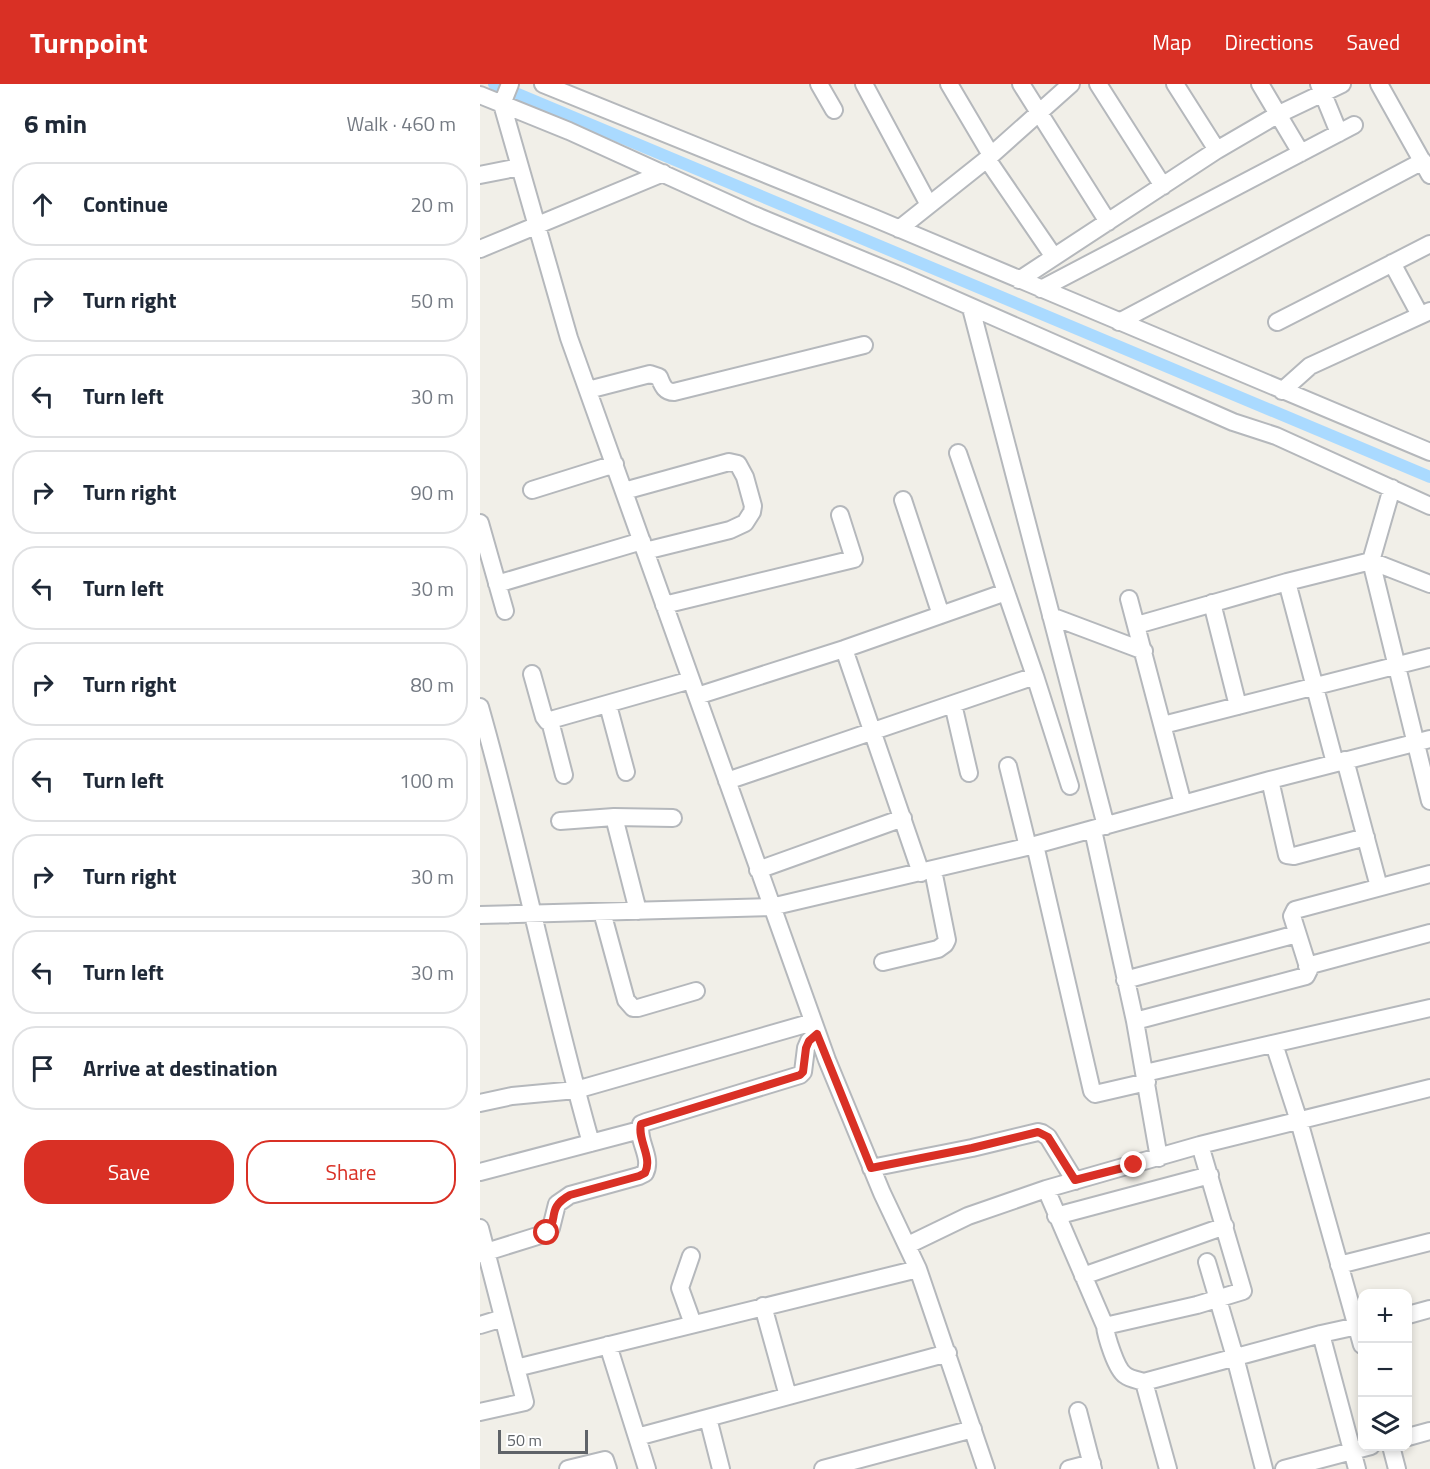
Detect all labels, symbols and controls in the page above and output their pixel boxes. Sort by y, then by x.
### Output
text: Turnpoint [30,21,148,64]
text: Map [1152,26,1192,58]
text: Directions [1225,26,1314,58]
text: Saved [1347,26,1400,58]
text: 6 min [24,104,87,143]
text: Walk · 460 m [347,108,456,139]
text: Continue [83,187,168,221]
icon: ahead [26,188,59,221]
text: 20 m [410,189,454,220]
text: Turn right [83,283,177,317]
icon: right [26,284,59,317]
text: 50 m [410,285,454,316]
text: Turn left [83,379,164,413]
icon: left [26,380,59,413]
text: 30 m [410,381,454,412]
text: Turn right [83,475,177,509]
icon: right [26,476,59,509]
text: 90 m [410,477,454,508]
text: Turn left [83,571,164,605]
icon: left [26,572,59,605]
text: 30 m [410,573,454,604]
text: Turn right [83,667,177,701]
icon: right [26,668,59,701]
text: 80 m [410,669,454,700]
text: Turn left [83,763,164,797]
icon: left [26,764,59,797]
text: 100 m [399,765,454,796]
text: Turn right [83,859,177,893]
icon: right [26,860,59,893]
text: 30 m [410,861,454,892]
text: Turn left [83,955,164,989]
icon: left [26,956,59,989]
text: 30 m [410,957,454,988]
text: Arrive at destination [83,1051,278,1085]
icon: arrive [26,1052,59,1085]
button: Save [24,1140,234,1204]
button: Share [246,1140,456,1204]
route end [1120,1151,1146,1177]
route start [533,1219,559,1245]
map controls [1358,1289,1412,1451]
button: + [1358,1289,1412,1343]
button: − [1358,1343,1412,1397]
button: layers [1358,1397,1412,1451]
scale bar [498,1427,588,1454]
text: 50 m [507,1428,542,1452]

